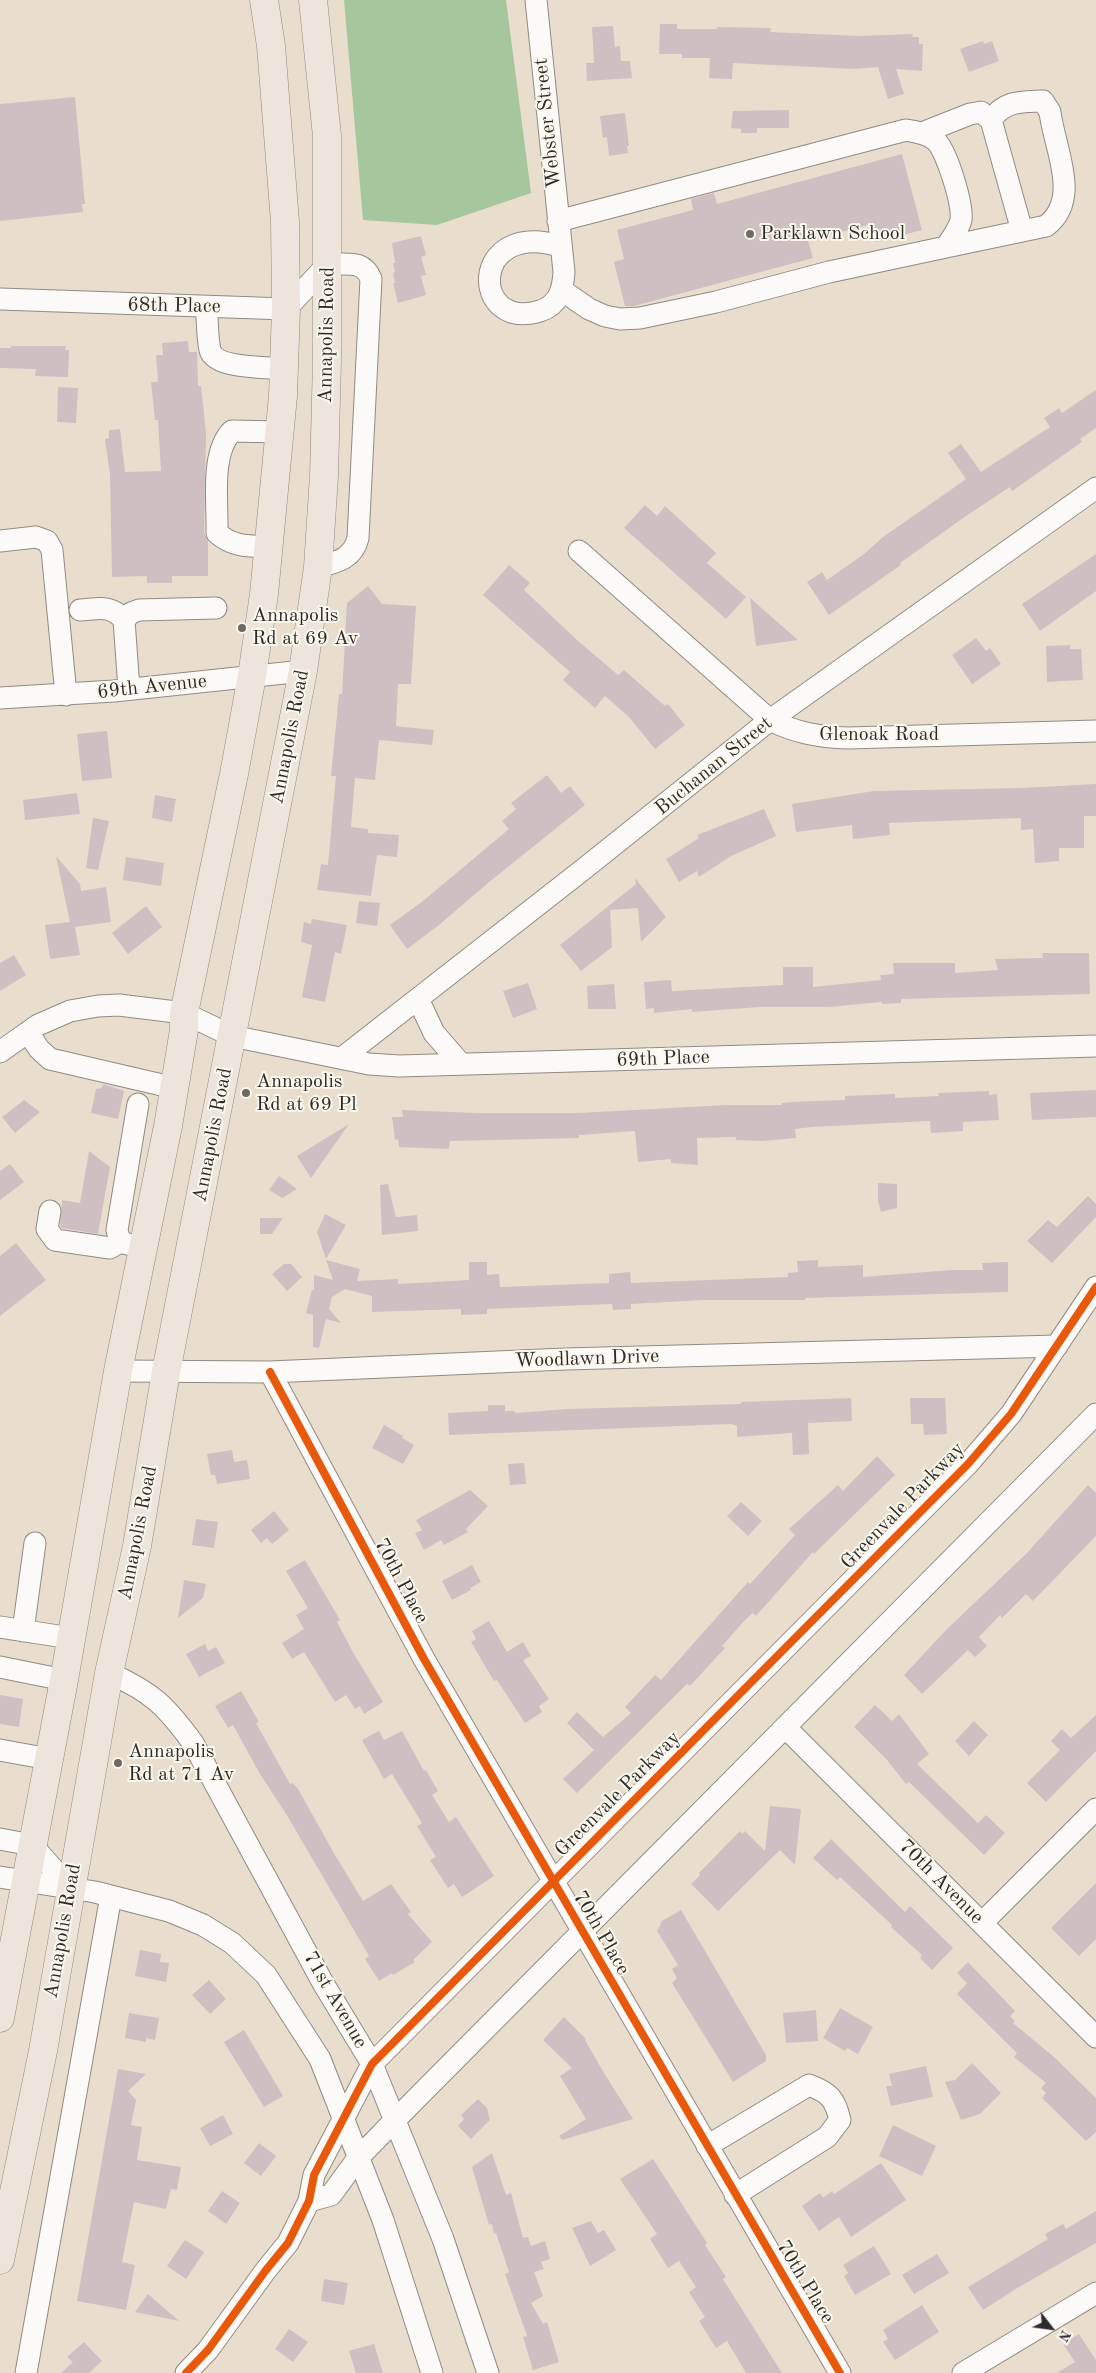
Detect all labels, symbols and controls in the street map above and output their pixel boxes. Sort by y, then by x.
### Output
street label: Webster Street [529,57,567,189]
place label: Parklawn School [760,222,905,246]
marker: Parklawn School [744,228,756,240]
street label: Annapolis Road [314,266,340,404]
street label: 68th Place [127,293,221,319]
place label: Annapolis Rd at 69 Av [252,604,358,651]
marker: Annapolis Rd at 69 Av [236,622,248,634]
street label: Annapolis Road [265,668,315,806]
street label: 69th Avenue [96,669,208,705]
street label: Buchanan Street [650,711,778,821]
street label: Glenoak Road [819,723,939,747]
street label: 69th Place [616,1045,710,1073]
street label: Annapolis Road [188,1066,238,1204]
place label: Annapolis Rd at 69 Pl [256,1070,357,1117]
marker: Annapolis Rd at 69 Pl [240,1087,252,1099]
street label: Woodlawn Drive [514,1344,660,1374]
street label: Greenvale Parkway [836,1437,970,1575]
street label: Annapolis Road [113,1464,163,1602]
street label: 70th Place [368,1534,434,1628]
street label: Greenvale Parkway [550,1726,686,1862]
place label: Annapolis Rd at 71 Av [128,1740,234,1787]
marker: Annapolis Rd at 71 Av [112,1757,124,1769]
street label: 70th Avenue [894,1835,988,1929]
street label: Annapolis Road [39,1862,87,2000]
street label: 70th Place [567,1887,635,1979]
street label: 71st Avenue [298,1947,372,2053]
street label: 70th Place [771,2236,839,2328]
north arrow [1026,2303,1076,2353]
text: N [1055,2327,1073,2344]

